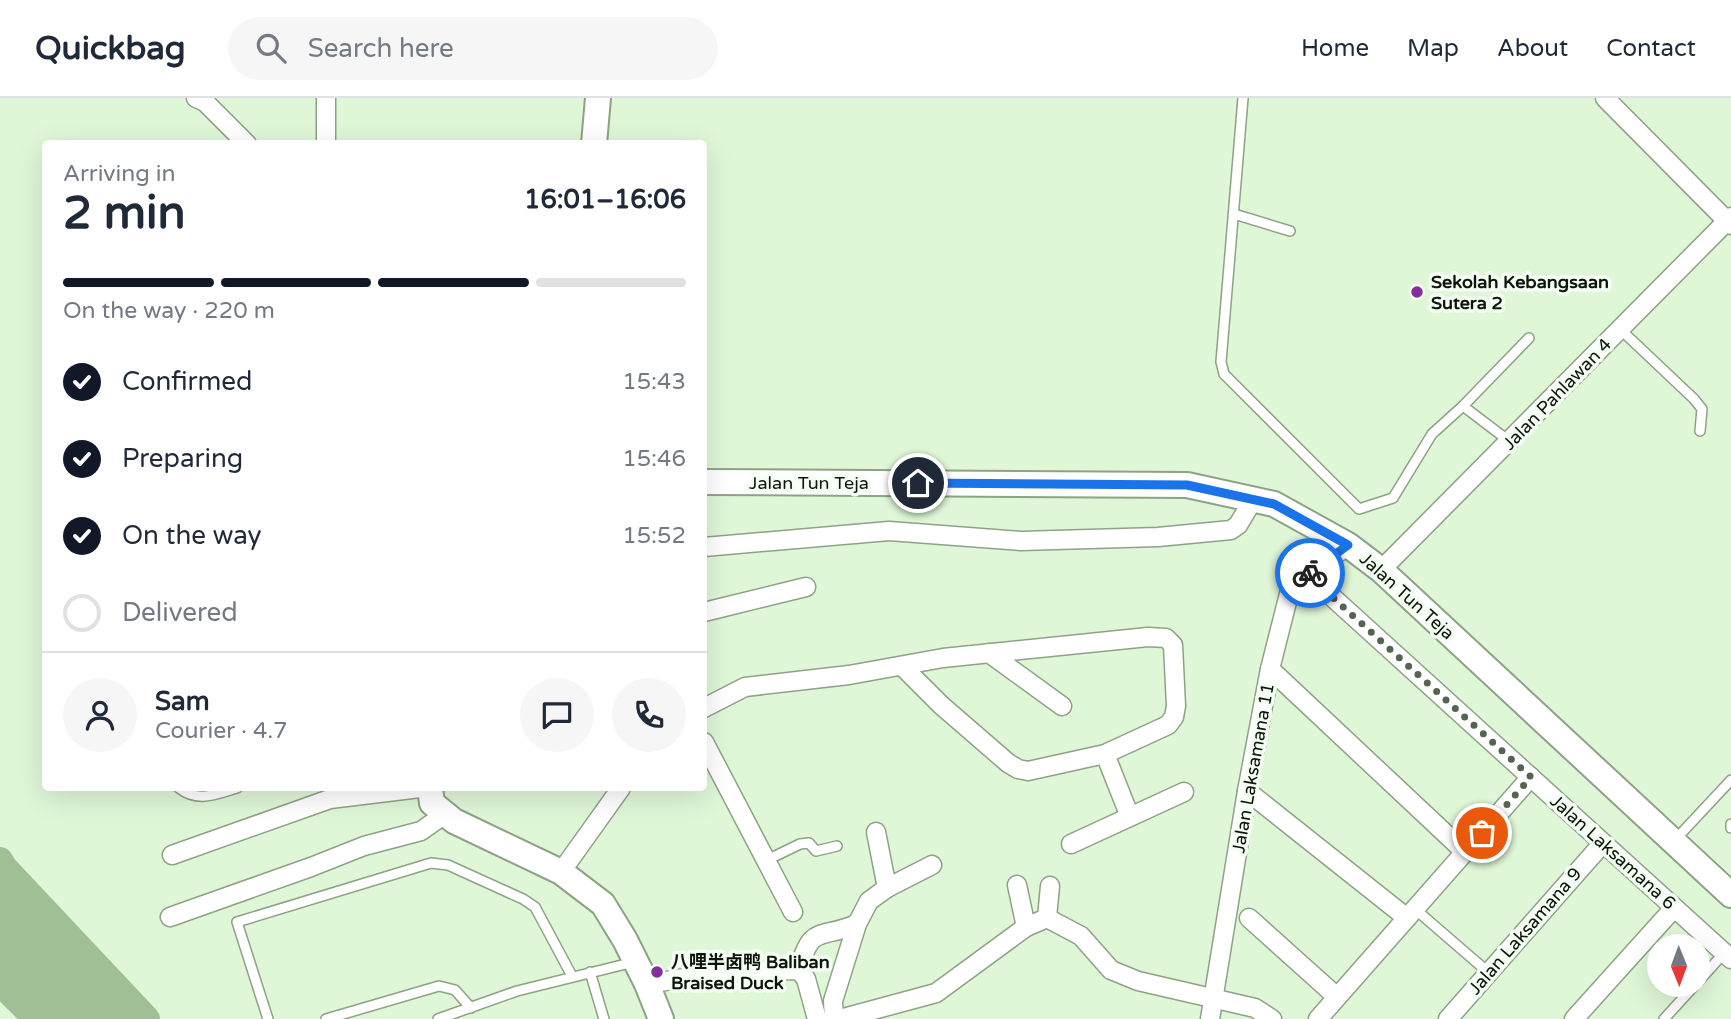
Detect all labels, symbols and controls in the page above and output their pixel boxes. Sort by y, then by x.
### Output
search box [228,17,718,80]
text: Quickbag [35,29,186,68]
icon: search [252,29,290,67]
text: Search here [308,33,454,64]
text: Home [1301,34,1369,63]
text: Map [1407,34,1459,63]
text: About [1497,34,1568,63]
text: Contact [1606,34,1696,63]
text: Arriving in [63,160,176,188]
text: 16:01–16:06 [524,184,686,215]
text: 2 min [63,186,186,241]
place label: Sekolah Kebangsaan Sutera 2 [1431,271,1609,314]
marker: Sekolah Kebangsaan Sutera 2 [1409,284,1425,300]
text: On the way · 220 m [63,297,275,325]
street label: Jalan Pahlawan 4 [1498,333,1616,455]
icon: check [63,363,101,401]
text: Confirmed [122,366,252,397]
text: 15:43 [622,368,686,396]
icon: check [63,440,101,478]
text: Preparing [122,443,243,474]
text: 15:46 [622,445,686,473]
pin [888,453,948,513]
icon: home [899,464,937,502]
street label: Jalan Tun Teja [749,472,869,494]
icon: check [63,517,101,555]
text: On the way [122,520,262,551]
text: 15:52 [622,522,686,550]
courier [1275,538,1345,608]
street label: Jalan Tun Teja [1355,548,1459,644]
icon: bike [1291,554,1329,592]
text: Delivered [122,597,238,628]
button: person [63,678,137,752]
button: chat [520,678,594,752]
button: phone [612,678,686,752]
street label: Jalan Laksamana 11 [1227,681,1279,855]
text: Sam [155,686,210,717]
text: Courier · 4.7 [155,717,288,745]
street label: Jalan Laksamana 6 [1546,790,1680,914]
pin [1452,803,1512,863]
icon: bag [1463,814,1501,852]
street label: Jalan Laksamana 9 [1464,863,1586,999]
north arrow [1647,934,1710,998]
map controls [1647,934,1710,997]
place label: 八哩半卤鸭 Baliban Braised Duck [671,951,830,994]
marker: 八哩半卤鸭 Baliban Braised Duck [649,964,665,980]

